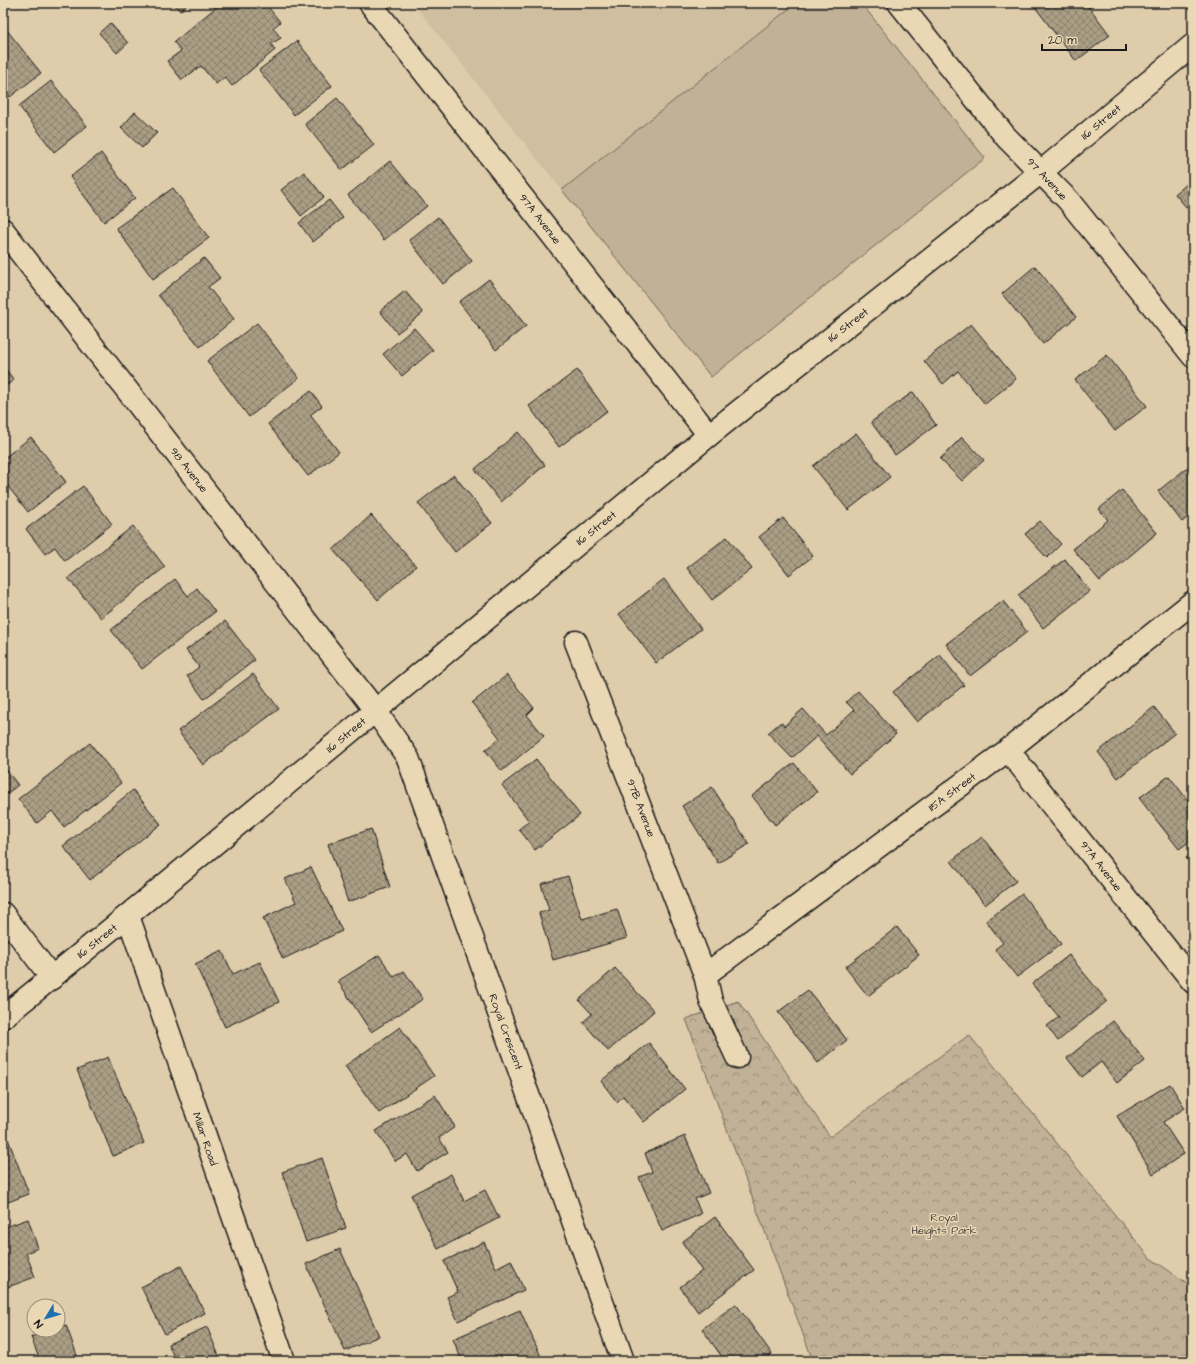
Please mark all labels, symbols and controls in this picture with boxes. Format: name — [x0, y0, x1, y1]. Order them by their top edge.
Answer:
scale bar — [1042, 26, 1126, 52]
text: 20 m — [1048, 32, 1077, 49]
street label: 116 Street — [1078, 100, 1125, 143]
street label: 97 Avenue — [1023, 154, 1071, 204]
street label: 97A Avenue — [516, 191, 564, 247]
street label: 116 Street — [824, 304, 872, 346]
street label: 98 Avenue — [167, 444, 211, 496]
street label: 116 Street — [573, 507, 620, 549]
street label: 116 Street — [323, 713, 370, 756]
street label: 115A Street — [925, 769, 979, 815]
street label: 97B Avenue — [623, 777, 659, 839]
street label: 97A Avenue — [1077, 838, 1125, 894]
street label: 116 Street — [74, 920, 121, 962]
street label: Royal Crescent — [484, 992, 527, 1073]
street label: Millar Road — [189, 1110, 221, 1168]
park label: Royal Heights Park — [911, 1210, 977, 1239]
north arrow — [26, 1298, 66, 1338]
text: N — [30, 1316, 47, 1331]

